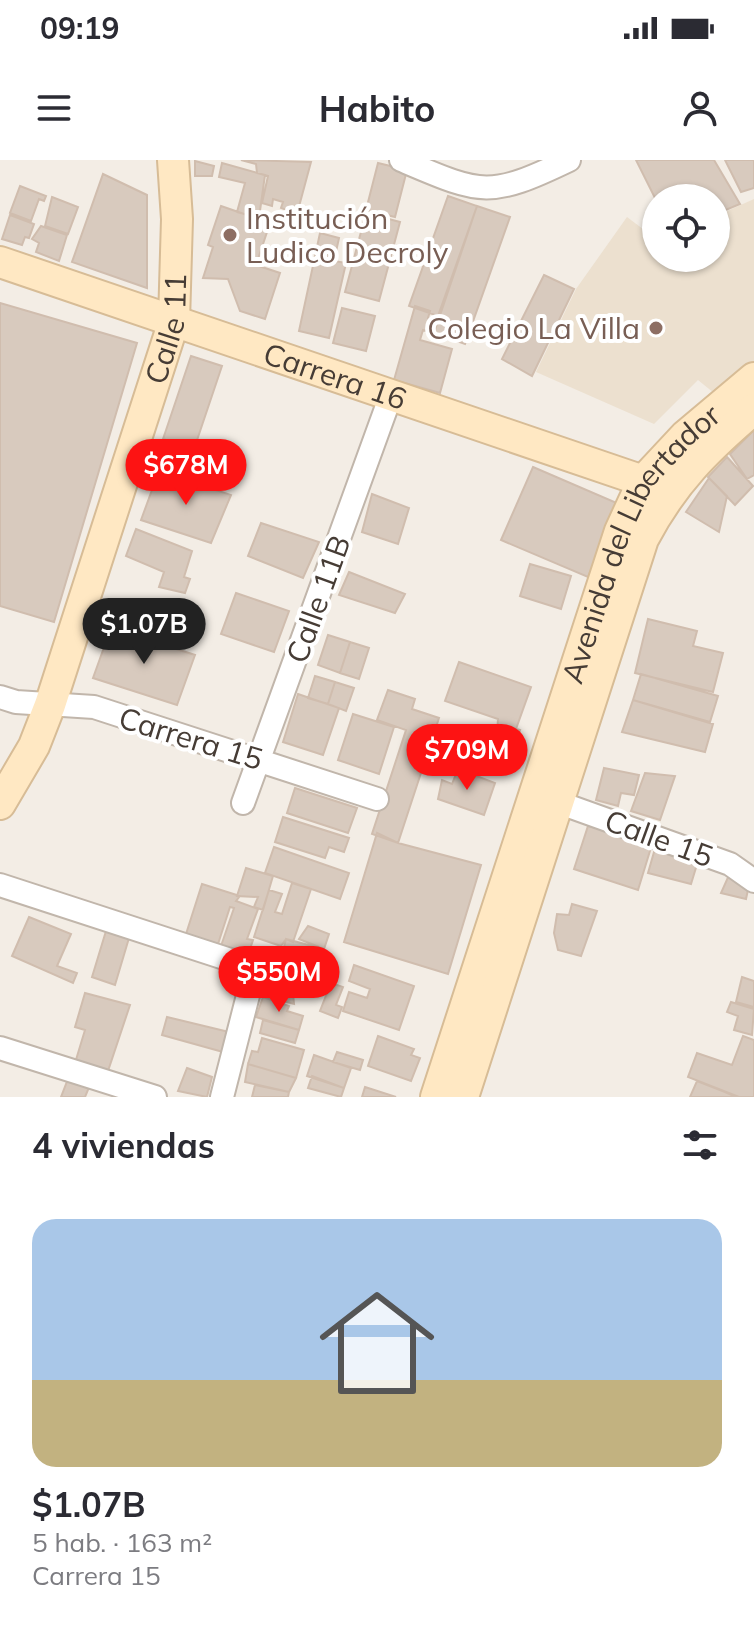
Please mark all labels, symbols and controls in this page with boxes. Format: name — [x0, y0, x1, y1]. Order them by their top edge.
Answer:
text: 09:19 — [40, 9, 119, 47]
icon: menu — [32, 86, 76, 130]
text: Habito — [319, 86, 435, 131]
icon: person — [678, 86, 722, 130]
map controls — [642, 184, 730, 272]
button: locate — [642, 184, 730, 272]
place label: Institución Ludico Decroly — [246, 199, 449, 271]
marker: Institución Ludico Decroly — [221, 226, 239, 244]
street label: Calle 11 — [136, 273, 194, 389]
place label: Colegio La Villa — [427, 309, 640, 347]
marker: Colegio La Villa — [647, 319, 665, 337]
street label: Carrera 16 — [259, 334, 412, 418]
street label: Avenida del Libertador — [553, 396, 728, 688]
pin: $678M — [130, 439, 242, 507]
text: $678M — [143, 448, 229, 481]
street label: Calle 11B — [277, 530, 359, 668]
pin: $1.07B — [79, 598, 209, 666]
text: $1.07B — [101, 607, 187, 640]
street label: Carrera 15 — [114, 698, 268, 778]
pin: $709M — [411, 724, 523, 792]
text: $709M — [424, 733, 510, 766]
street label: Calle 15 — [600, 801, 718, 875]
pin: $550M — [223, 946, 335, 1014]
text: $550M — [236, 955, 322, 988]
icon: filters — [678, 1123, 722, 1167]
text: 4 viviendas — [32, 1124, 215, 1167]
icon: home — [305, 1271, 449, 1415]
text: $1.07B — [32, 1483, 146, 1526]
text: 5 hab. · 163 m² — [32, 1526, 212, 1559]
text: Carrera 15 — [32, 1559, 161, 1592]

